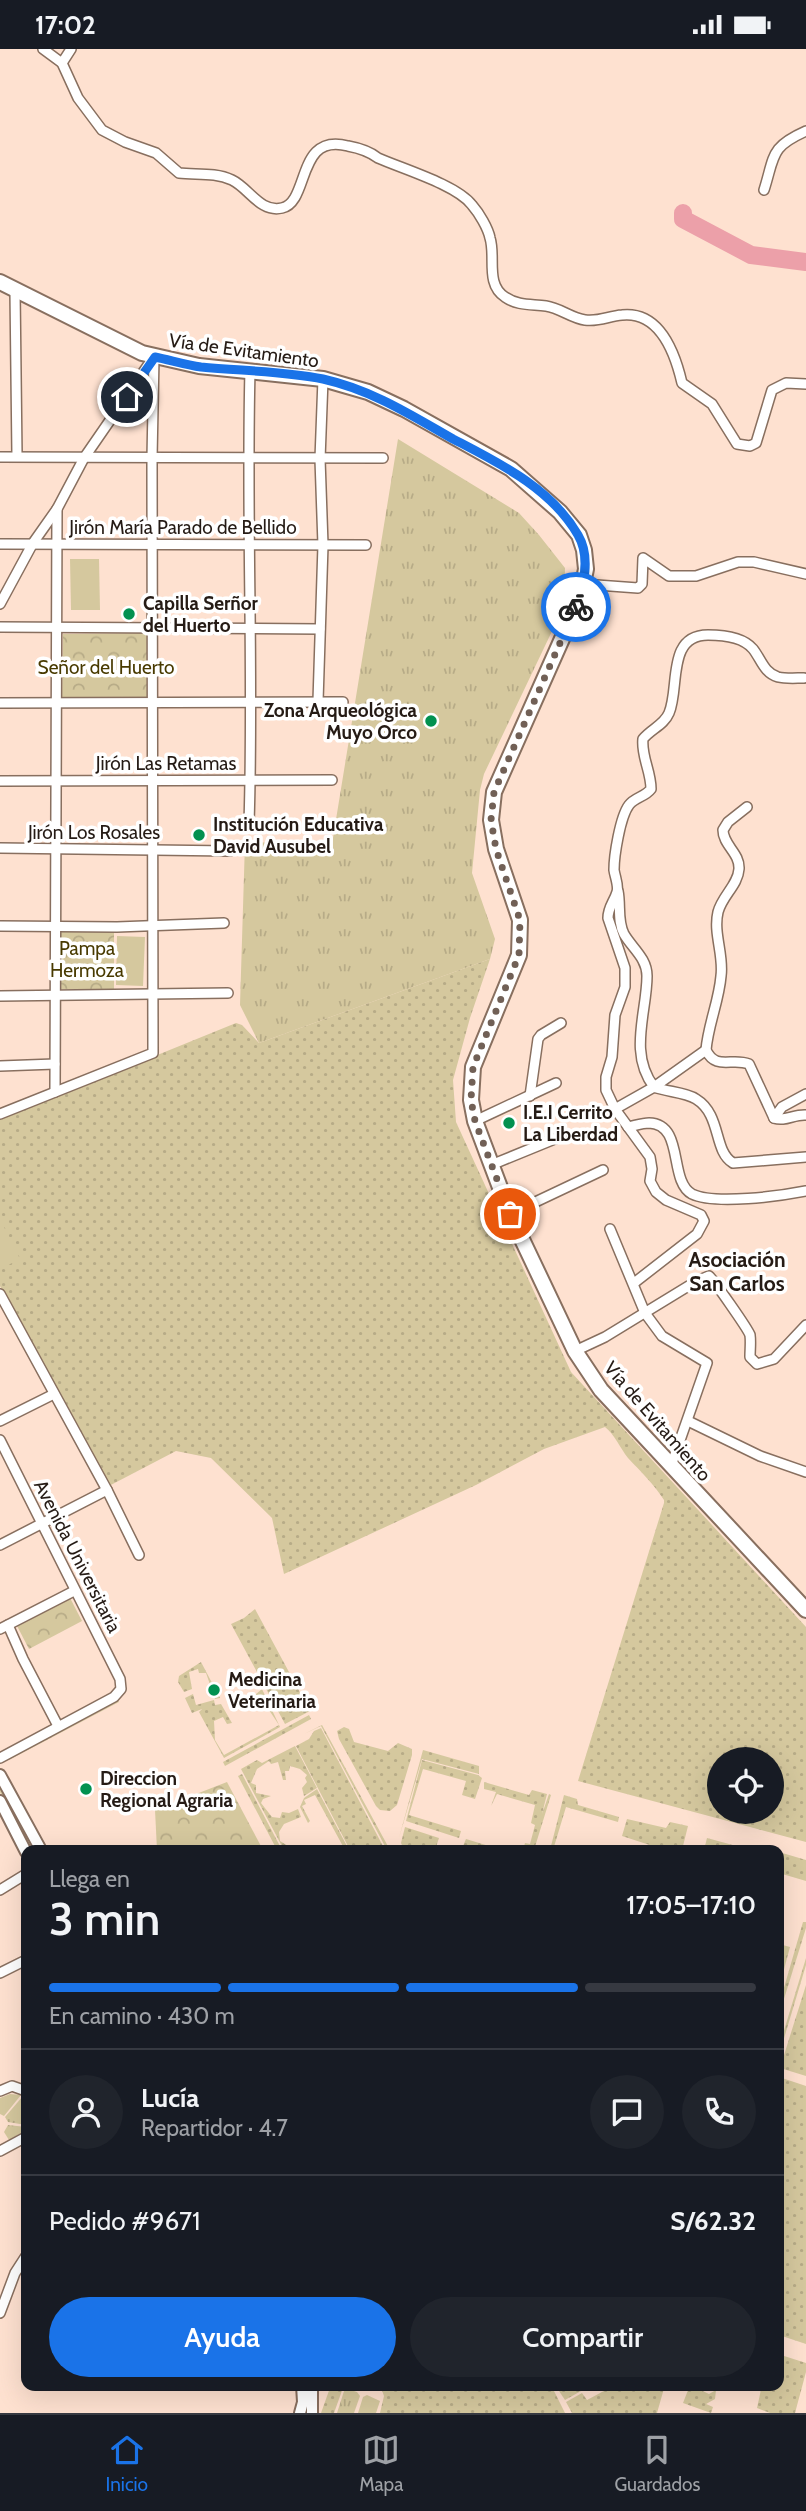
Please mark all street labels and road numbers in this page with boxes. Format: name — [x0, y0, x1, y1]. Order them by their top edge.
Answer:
street label: Vía de Evitamiento — [167, 329, 320, 372]
street label: Jirón María Parado de Bellido — [68, 516, 297, 539]
street label: Jirón Las Retamas — [95, 752, 236, 775]
street label: Jirón Los Rosales — [27, 821, 160, 844]
street label: Vía de Evitamiento — [599, 1357, 716, 1486]
street label: Avenida Universitaria — [29, 1476, 126, 1636]

